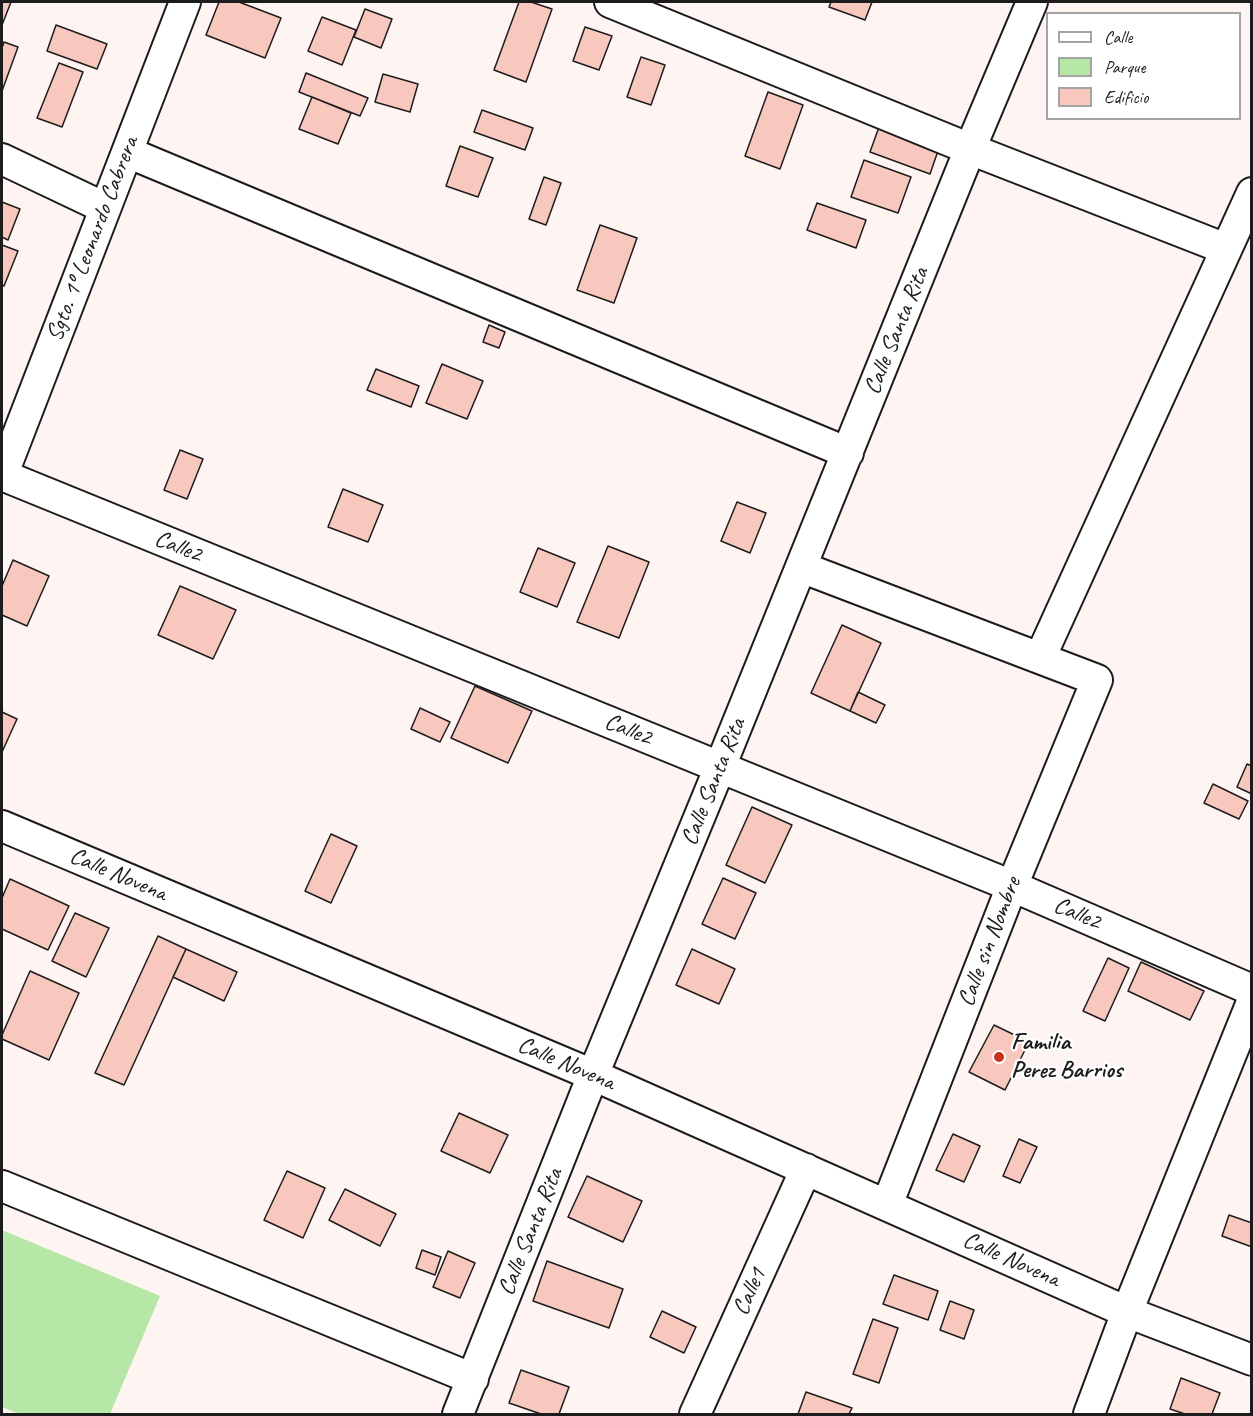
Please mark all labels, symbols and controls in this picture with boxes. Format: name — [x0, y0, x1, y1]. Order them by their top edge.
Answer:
legend — [1046, 12, 1241, 120]
text: Calle — [1104, 26, 1132, 48]
text: Parque — [1104, 56, 1145, 78]
text: Edificio — [1104, 86, 1148, 108]
street label: Sgto. 1º Leonardo Cabrera — [41, 133, 145, 345]
street label: Calle Santa Rita — [858, 263, 936, 399]
street label: Calle2 — [150, 525, 206, 569]
street label: Calle2 — [600, 708, 656, 752]
street label: Calle Santa Rita — [675, 714, 753, 850]
street label: Calle Novena — [65, 842, 171, 908]
street label: Calle sin Nombre — [952, 873, 1028, 1011]
street label: Calle2 — [1049, 891, 1105, 937]
place label: Familia Perez Barrios — [1011, 1029, 1122, 1085]
street label: Calle Novena — [513, 1031, 619, 1097]
marker: Familia Perez Barrios — [992, 1050, 1006, 1064]
street label: Calle Santa Rita — [492, 1164, 570, 1300]
street label: Calle Novena — [958, 1226, 1064, 1294]
street label: Calle1 — [727, 1264, 773, 1320]

